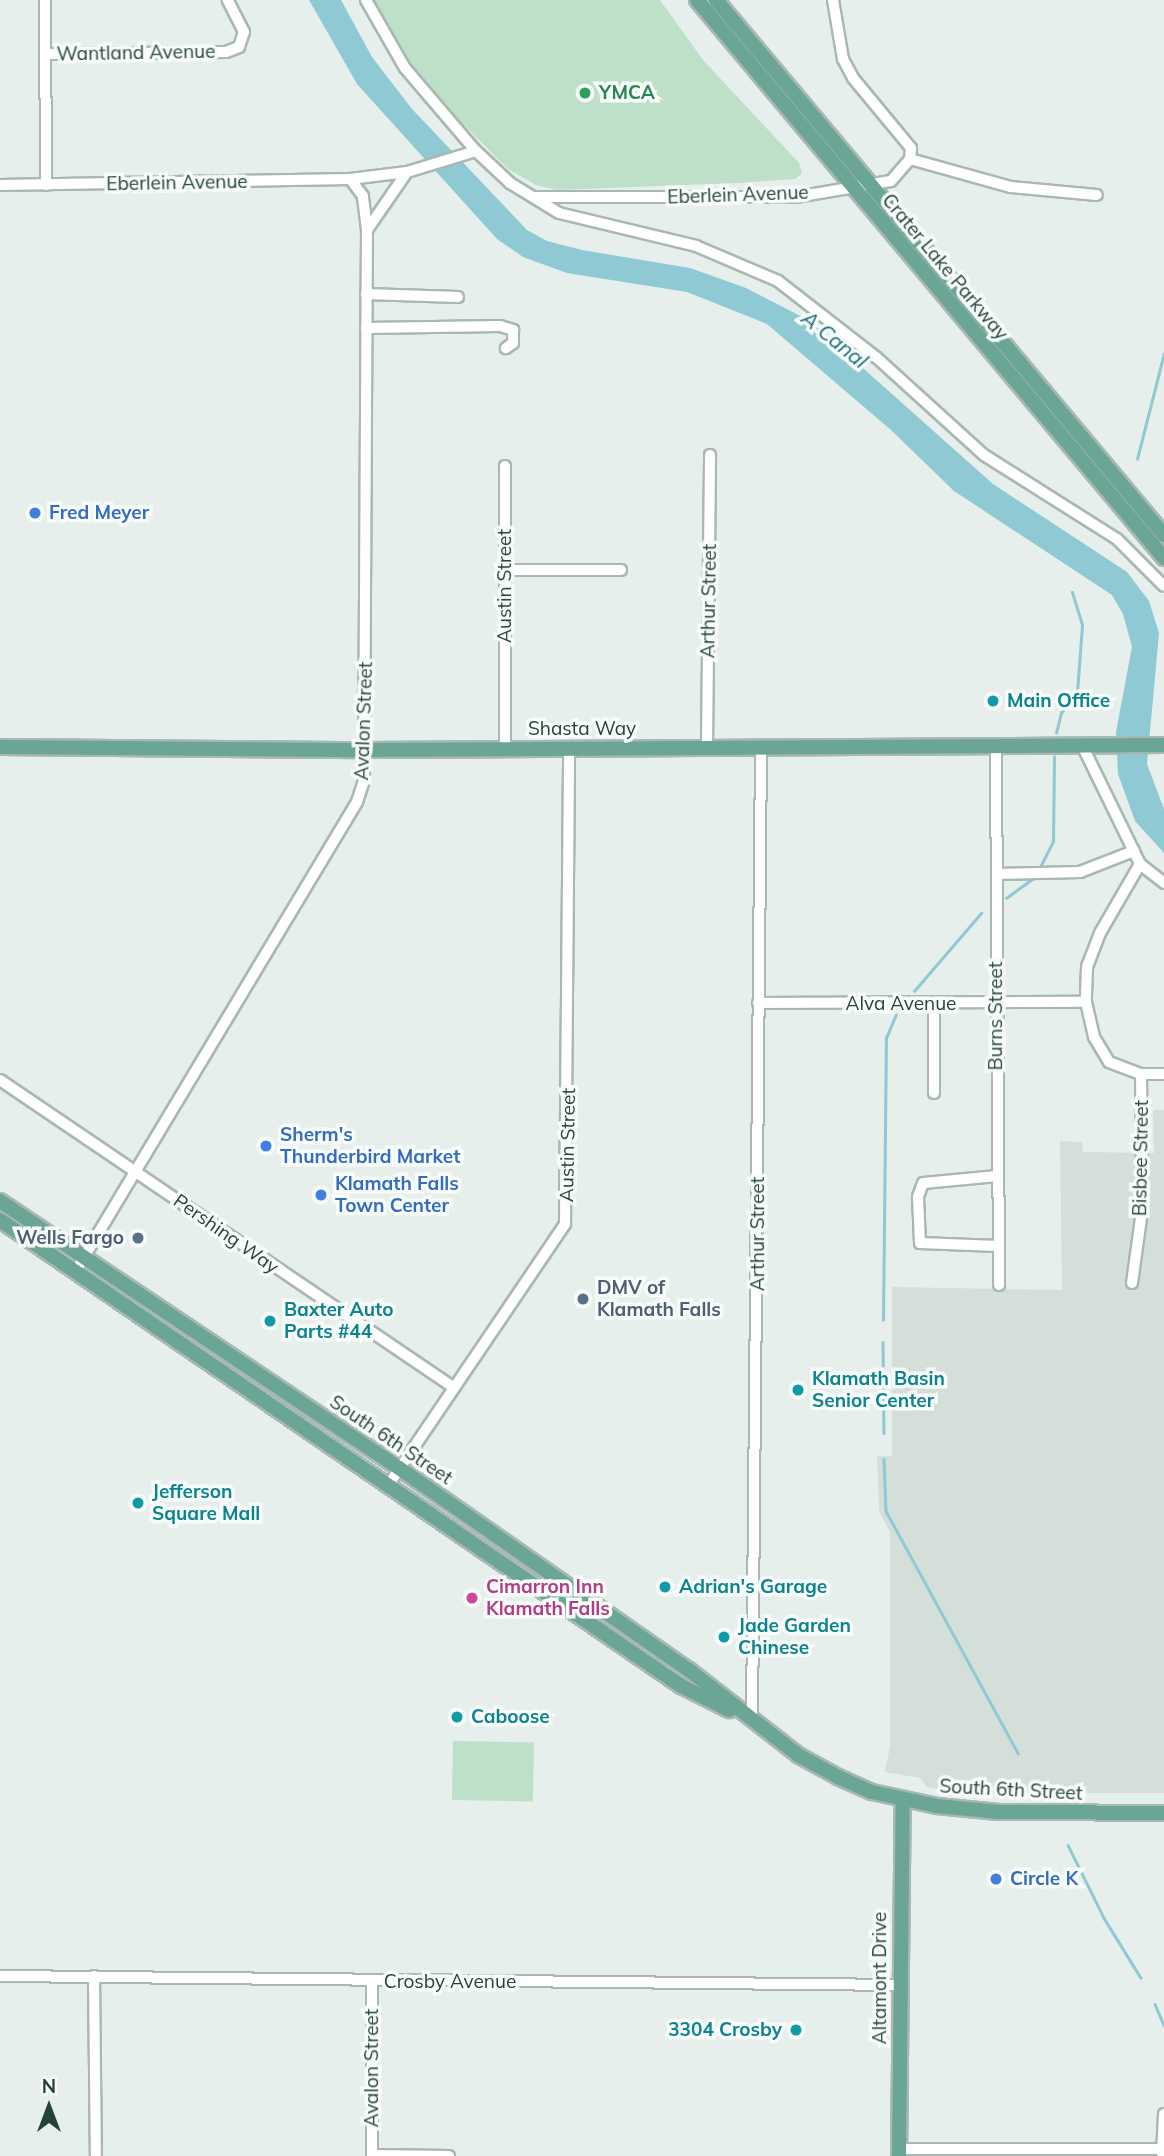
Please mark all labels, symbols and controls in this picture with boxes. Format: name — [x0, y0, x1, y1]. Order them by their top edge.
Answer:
street label: Wantland Avenue — [56, 40, 216, 66]
place label: YMCA — [599, 82, 655, 104]
marker: YMCA — [577, 85, 593, 101]
street label: Eberlein Avenue — [106, 170, 248, 196]
street label: Eberlein Avenue — [667, 181, 809, 209]
street label: Crater Lake Parkway — [877, 189, 1013, 345]
water label: A Canal — [797, 305, 873, 373]
place label: Fred Meyer — [49, 502, 149, 524]
marker: Fred Meyer — [27, 505, 43, 521]
street label: Austin Street — [494, 529, 516, 643]
street label: Arthur Street — [697, 544, 721, 658]
street label: Avalon Street — [351, 661, 377, 781]
place label: Main Office — [1007, 690, 1110, 712]
marker: Main Office — [985, 693, 1001, 709]
street label: Shasta Way — [528, 718, 636, 740]
street label: Burns Street — [985, 962, 1007, 1070]
street label: Alva Avenue — [846, 993, 956, 1015]
street label: Austin Street — [556, 1088, 580, 1202]
street label: Bisbee Street — [1129, 1100, 1153, 1216]
place label: Sherm's Thunderbird Market — [280, 1124, 460, 1168]
marker: Sherm's Thunderbird Market — [258, 1138, 274, 1154]
place label: Klamath Falls Town Center — [335, 1173, 459, 1217]
street label: Arthur Street — [747, 1177, 769, 1291]
marker: Klamath Falls Town Center — [313, 1187, 329, 1203]
street label: Pershing Way — [169, 1189, 283, 1279]
place label: Wells Fargo — [16, 1227, 124, 1249]
marker: Wells Fargo — [130, 1230, 146, 1246]
place label: DMV of Klamath Falls — [597, 1277, 721, 1321]
marker: DMV of Klamath Falls — [575, 1291, 591, 1307]
place label: Baxter Auto Parts #44 — [284, 1299, 393, 1343]
marker: Baxter Auto Parts #44 — [262, 1313, 278, 1329]
place label: Klamath Basin Senior Center — [812, 1368, 945, 1412]
marker: Klamath Basin Senior Center — [790, 1382, 806, 1398]
street label: South 6th Street — [325, 1391, 457, 1489]
place label: Jefferson Square Mall — [152, 1481, 260, 1525]
marker: Jefferson Square Mall — [130, 1495, 146, 1511]
place label: Cimarron Inn Klamath Falls — [486, 1576, 610, 1620]
place label: Adrian's Garage — [679, 1576, 827, 1598]
marker: Adrian's Garage — [657, 1579, 673, 1595]
marker: Cimarron Inn Klamath Falls — [464, 1590, 480, 1606]
place label: Jade Garden Chinese — [738, 1615, 851, 1659]
marker: Jade Garden Chinese — [716, 1629, 732, 1645]
place label: Caboose — [471, 1706, 550, 1728]
marker: Caboose — [449, 1709, 465, 1725]
street label: South 6th Street — [939, 1775, 1083, 1805]
place label: Circle K — [1010, 1868, 1078, 1890]
marker: Circle K — [988, 1871, 1004, 1887]
street label: Altamont Drive — [869, 1912, 891, 2044]
street label: Crosby Avenue — [384, 1971, 516, 1993]
street label: Avalon Street — [361, 2009, 383, 2127]
place label: 3304 Crosby — [668, 2019, 782, 2041]
marker: 3304 Crosby — [788, 2022, 804, 2038]
north arrow — [14, 2072, 84, 2142]
text: N — [42, 2074, 56, 2098]

